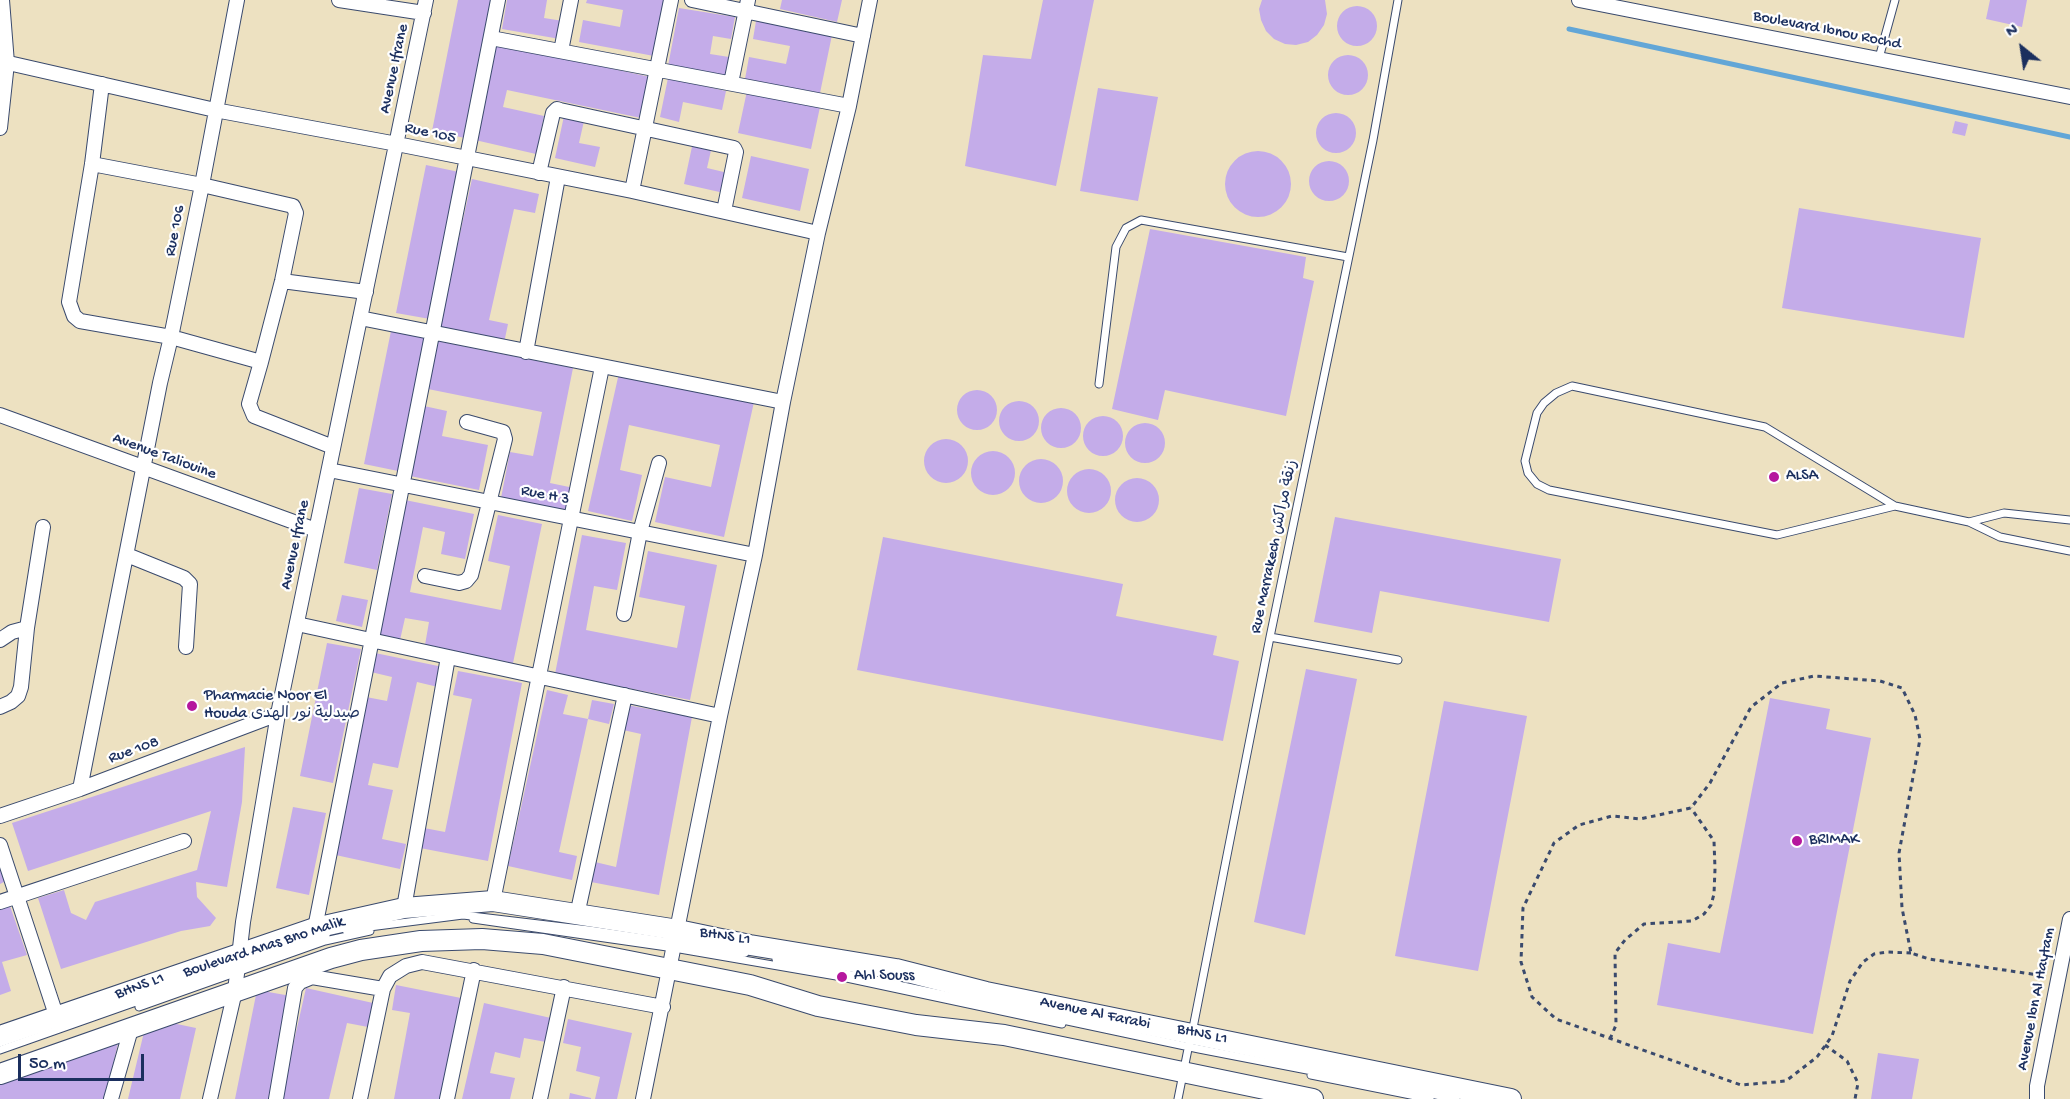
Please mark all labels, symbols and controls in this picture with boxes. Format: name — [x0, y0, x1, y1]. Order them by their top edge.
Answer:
street label: Boulevard Ibnou Rochd — [1751, 7, 1903, 55]
north arrow — [1992, 18, 2052, 78]
text: N — [2003, 21, 2022, 43]
street label: Avenue Ifrane — [376, 22, 414, 116]
street label: Rue 105 — [403, 119, 457, 149]
street label: Rue 106 — [162, 204, 190, 258]
street label: Avenue Taliouine — [109, 429, 219, 485]
street label: Rue Marrakech زنقة مراكش — [1247, 459, 1303, 635]
place label: ALSA — [1786, 467, 1818, 487]
marker: ALSA — [1767, 470, 1781, 484]
street label: Rue H 3 — [519, 482, 571, 510]
street label: Avenue Ifrane — [277, 498, 315, 592]
place label: Pharmacie Noor El Houda صيدلية نور الهدى — [204, 687, 360, 725]
marker: Pharmacie Noor El Houda صيدلية نور الهدى — [185, 699, 199, 713]
street label: Rue 108 — [106, 733, 162, 769]
place label: BRIMAK — [1809, 831, 1859, 851]
marker: BRIMAK — [1790, 834, 1804, 848]
street label: Boulevard Anas Bno Malik — [181, 913, 347, 983]
street label: BHNS L1 — [698, 924, 752, 950]
street label: Avenue Ibn Al Haytam — [2014, 926, 2060, 1072]
place label: Ahl Souss — [854, 967, 914, 987]
street label: BHNS L1 — [113, 969, 167, 1005]
marker: Ahl Souss — [835, 970, 849, 984]
street label: Avenue Al Farabi — [1038, 993, 1152, 1035]
street label: BHNS L1 — [1175, 1020, 1229, 1050]
scale bar — [21, 1042, 147, 1080]
text: 50 m — [29, 1054, 66, 1075]

